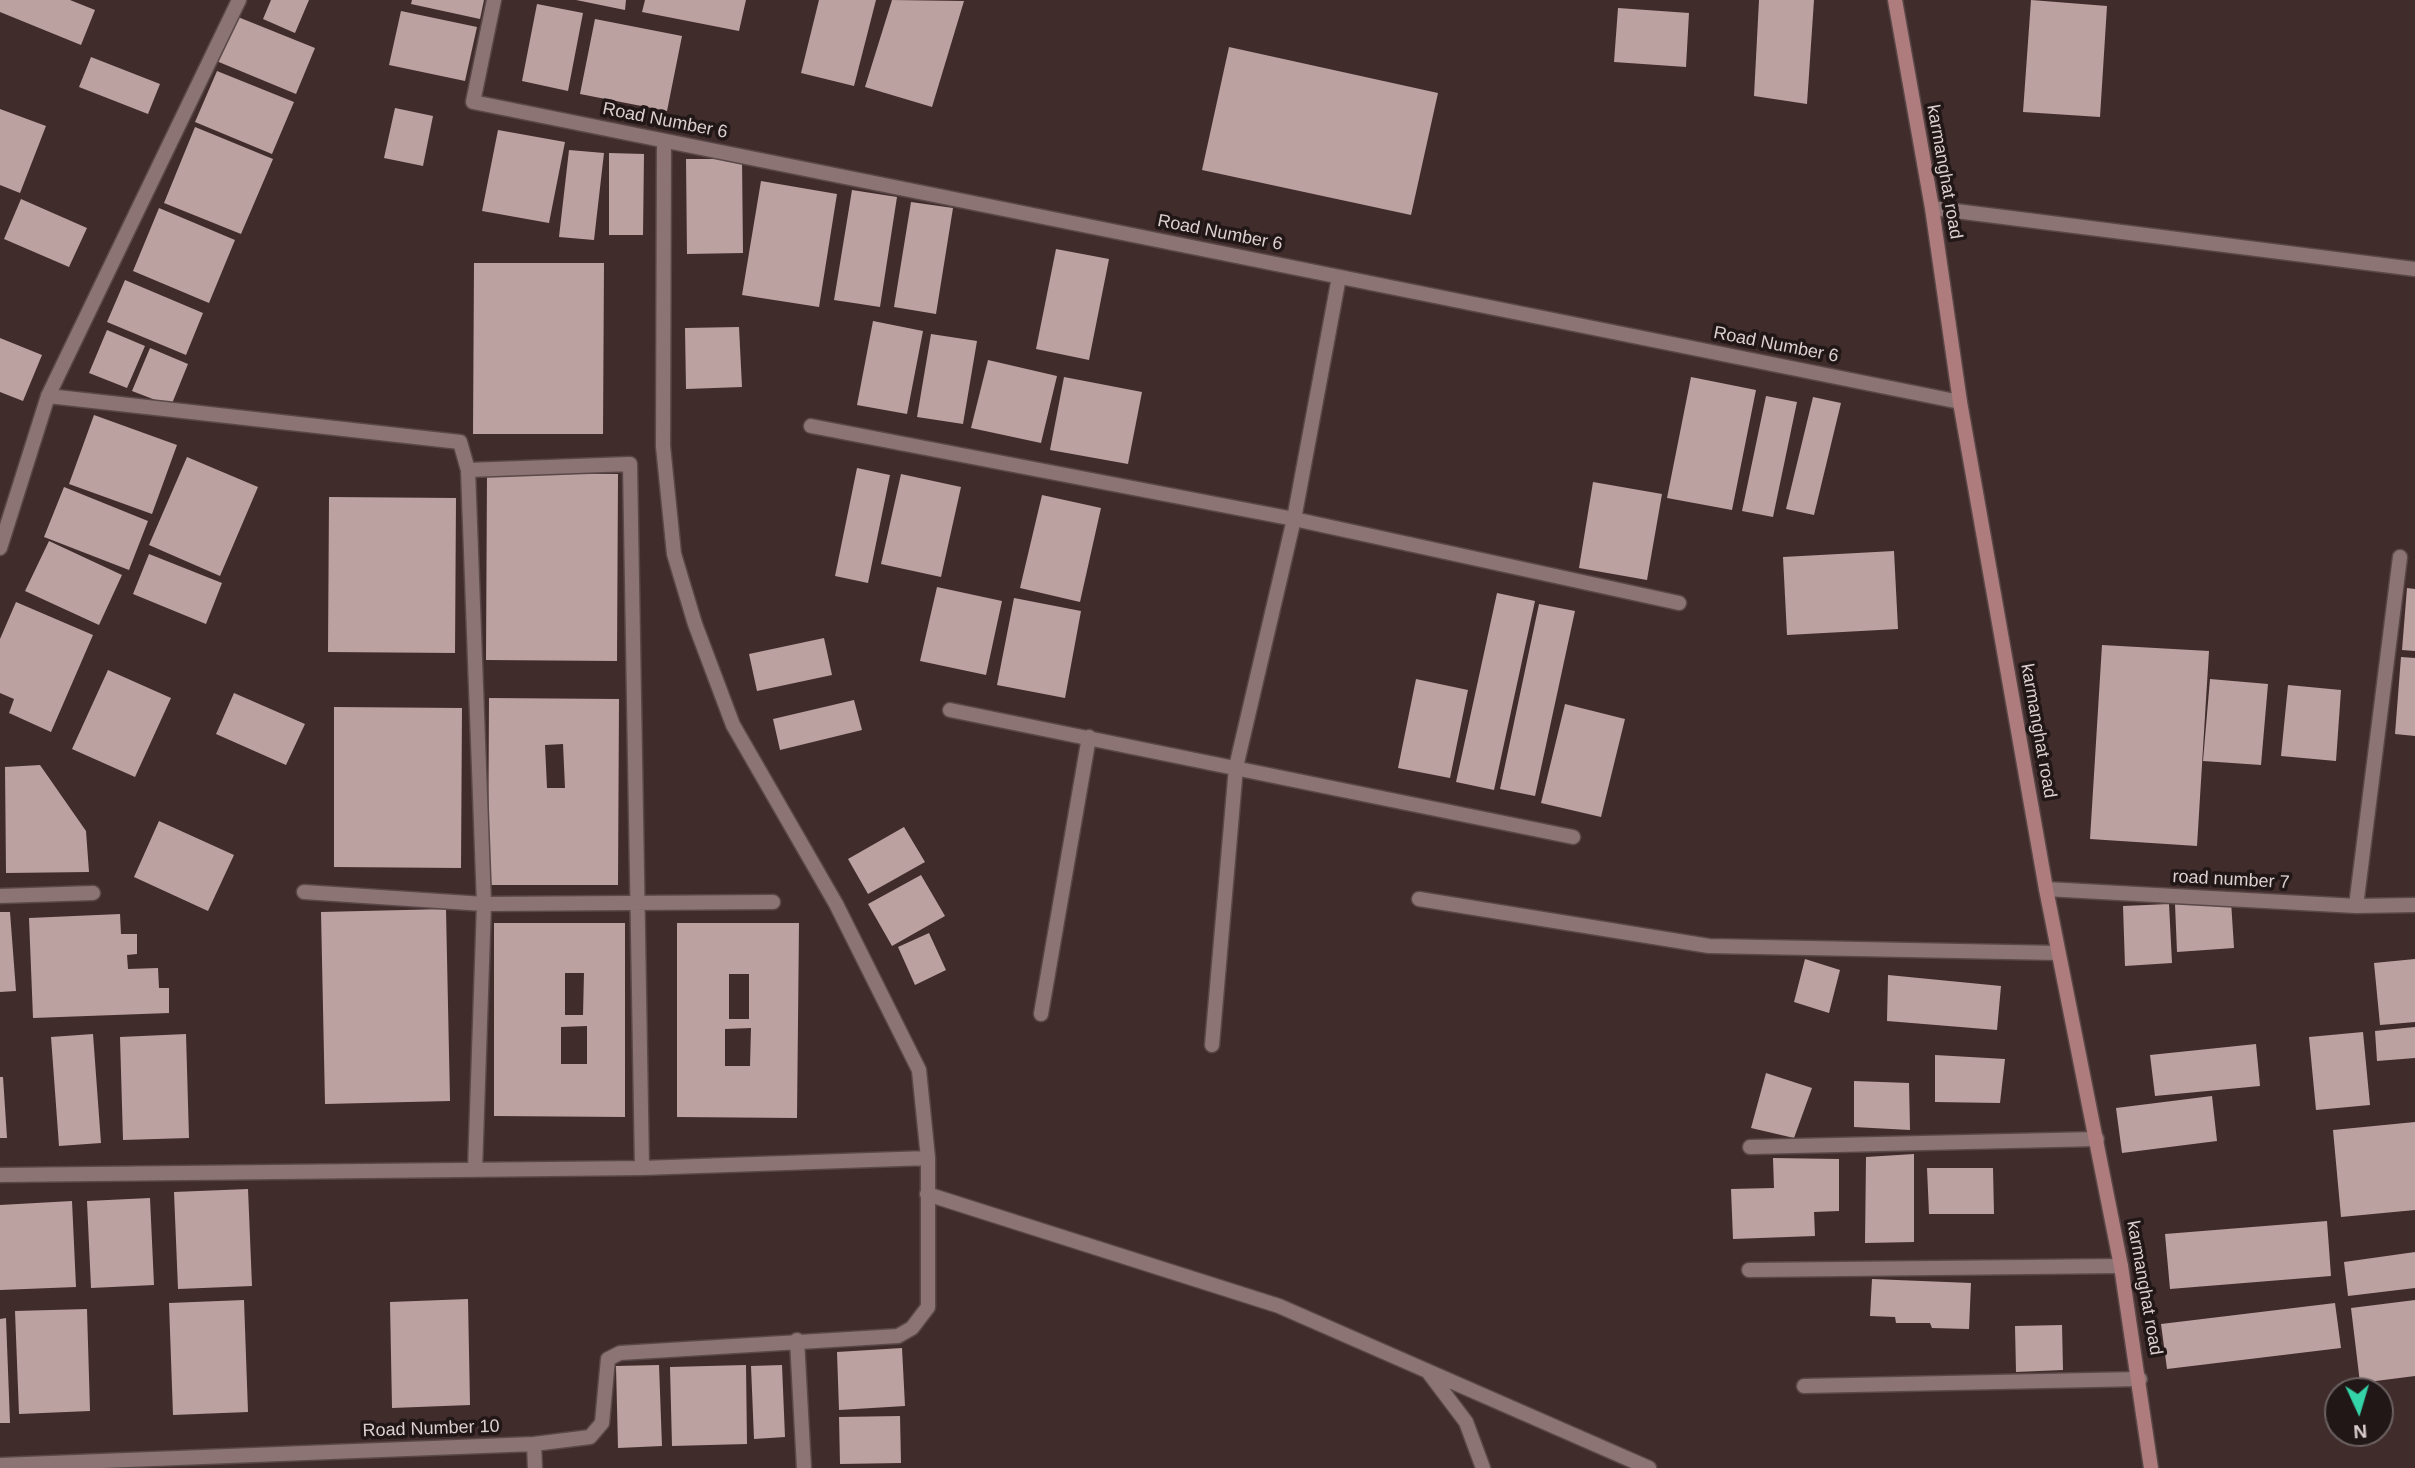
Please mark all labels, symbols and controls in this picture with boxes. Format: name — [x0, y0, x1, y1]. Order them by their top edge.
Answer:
street label: Road Number 6 — [601, 98, 729, 144]
street label: karmanghat road — [1922, 103, 1966, 241]
street label: Road Number 6 — [1156, 210, 1284, 256]
street label: Road Number 6 — [1712, 322, 1840, 368]
street label: karmanghat road — [2016, 662, 2060, 800]
street label: road number 7 — [2172, 866, 2290, 894]
street label: karmanghat road — [2122, 1219, 2166, 1357]
north arrow — [2324, 1377, 2394, 1447]
street label: Road Number 10 — [362, 1416, 500, 1442]
text: N — [2353, 1420, 2368, 1442]

